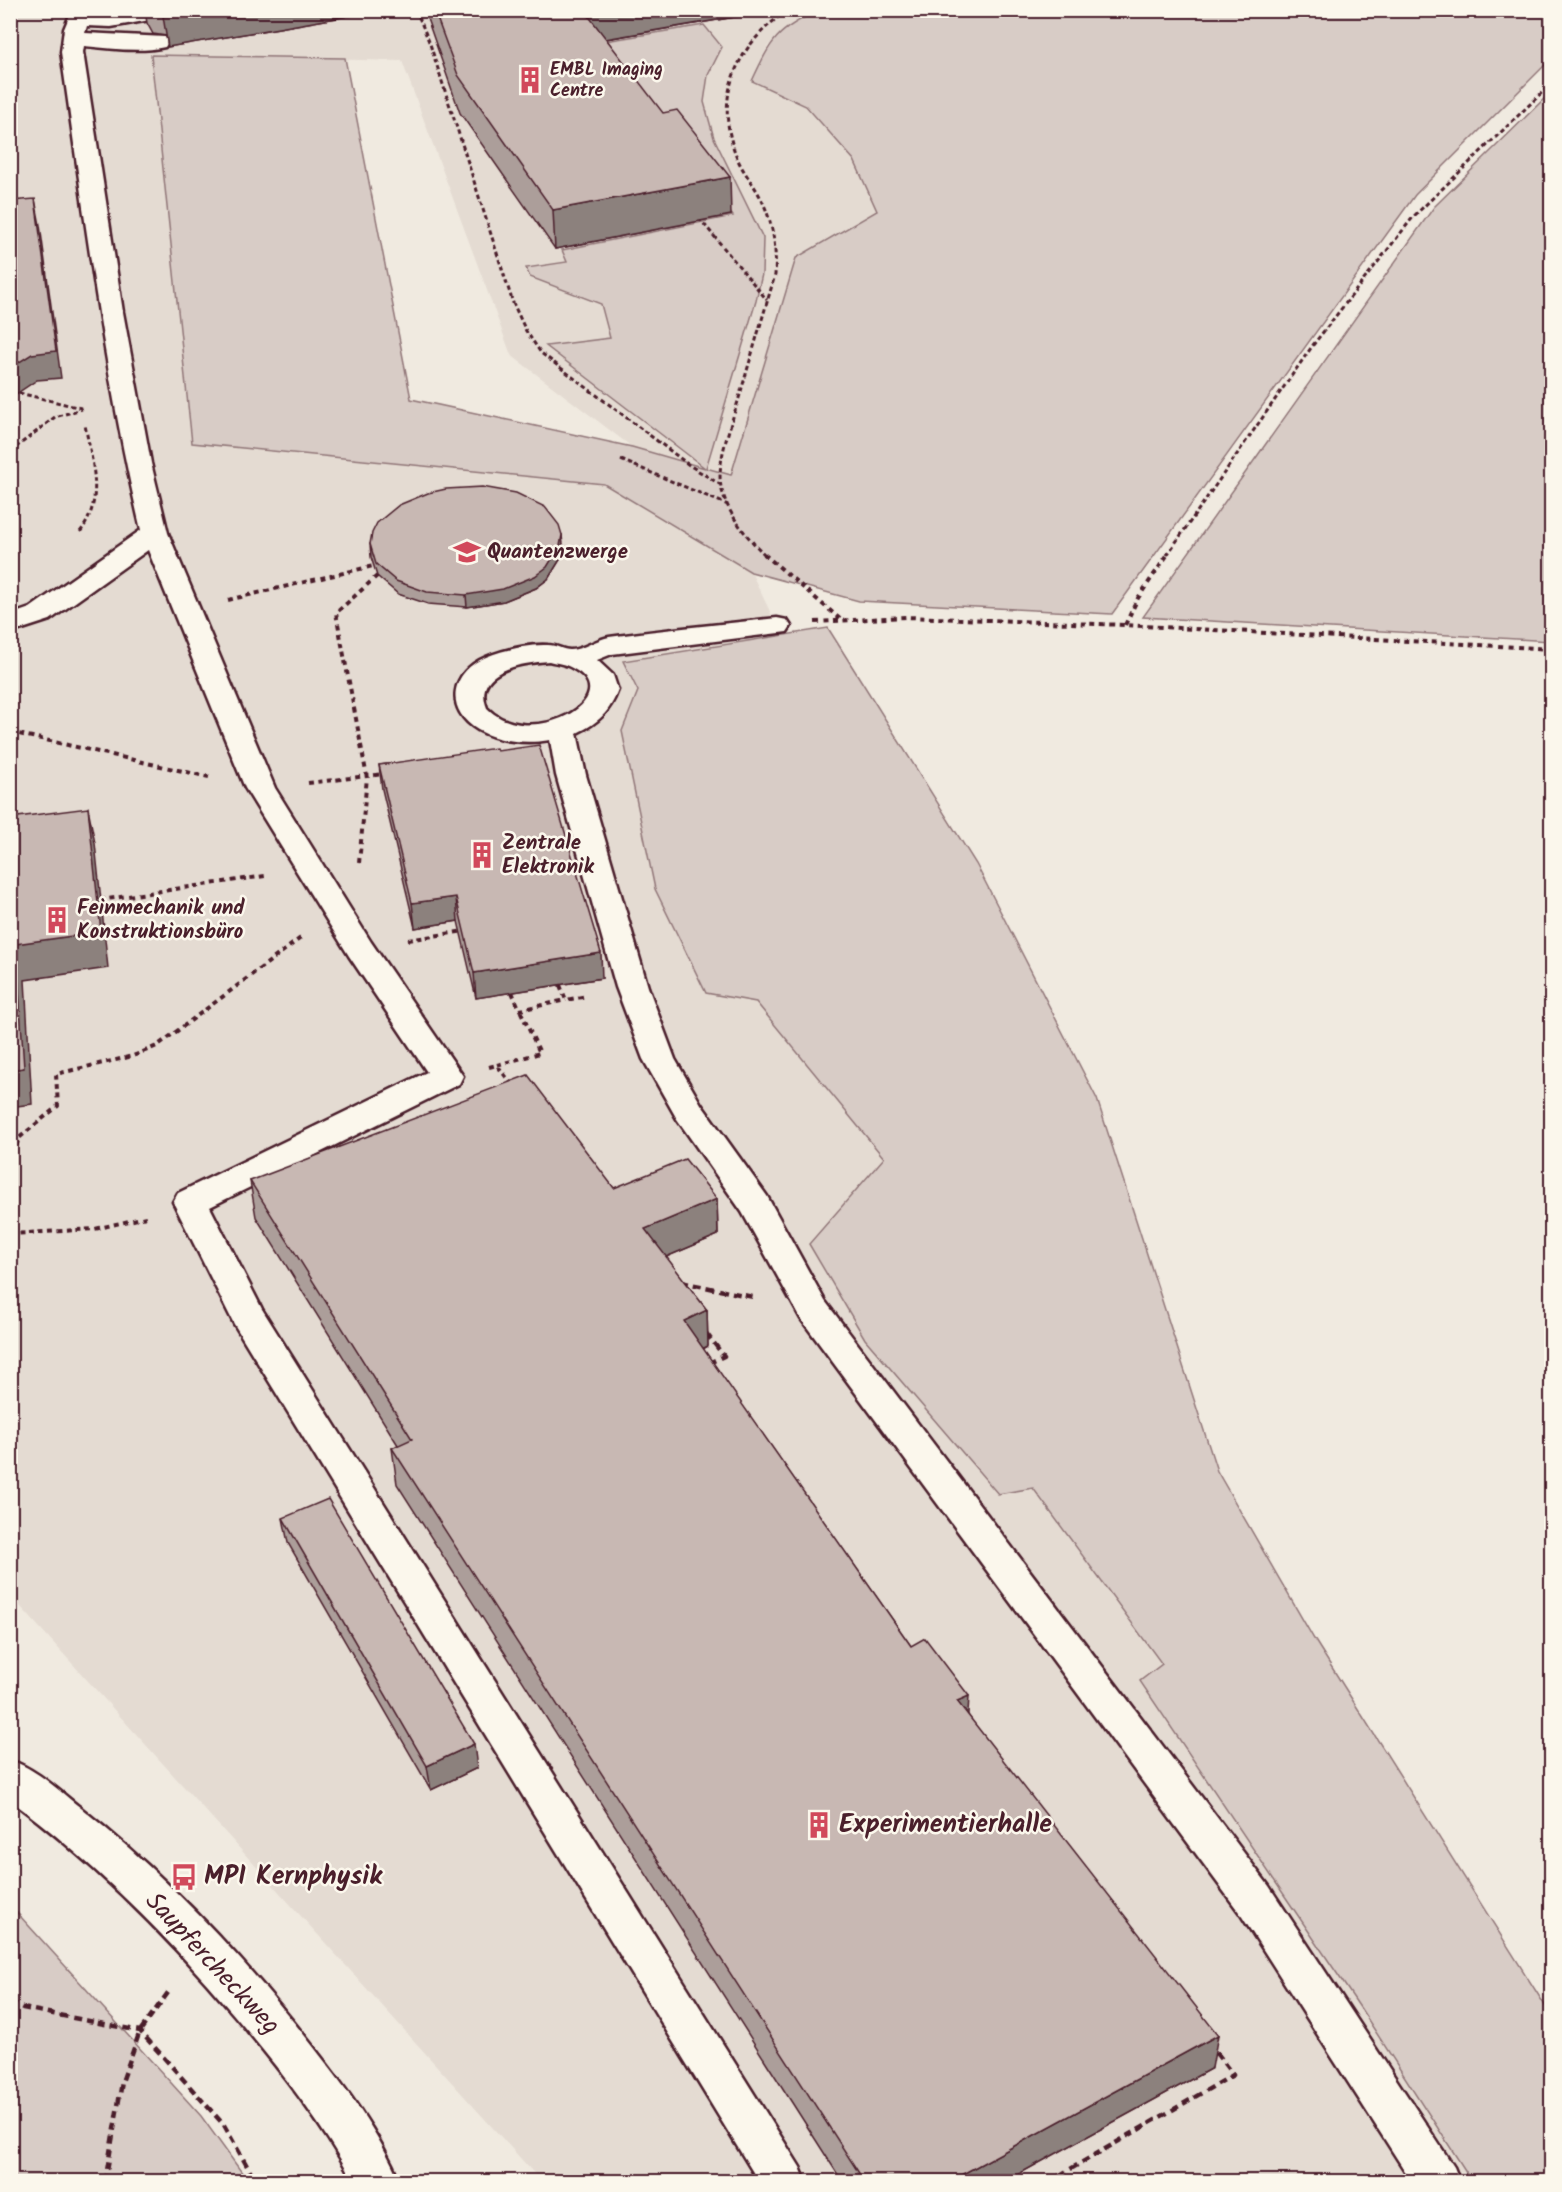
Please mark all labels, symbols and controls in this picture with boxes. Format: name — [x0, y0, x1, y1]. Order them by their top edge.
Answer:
place label: EMBL Imaging Centre — [550, 56, 663, 106]
building icon: EMBL Imaging Centre — [515, 65, 545, 95]
place label: Quantenzwerge — [487, 536, 628, 569]
school or university icon: Quantenzwerge — [452, 537, 482, 567]
place label: Zentrale Elektronik — [502, 827, 595, 884]
building icon: Zentrale Elektronik — [467, 840, 497, 870]
place label: Feinmechanik und Konstruktionsbüro — [77, 892, 245, 949]
building icon: Feinmechanik und Konstruktionsbüro — [42, 905, 72, 935]
place label: Experimentierhalle — [839, 1804, 1052, 1846]
building icon: Experimentierhalle — [804, 1810, 834, 1840]
place label: MPI Kernphysik — [204, 1856, 383, 1898]
bus stop icon: MPI Kernphysik — [169, 1862, 199, 1892]
street label: Saupfercheckweg — [134, 1883, 290, 2045]

